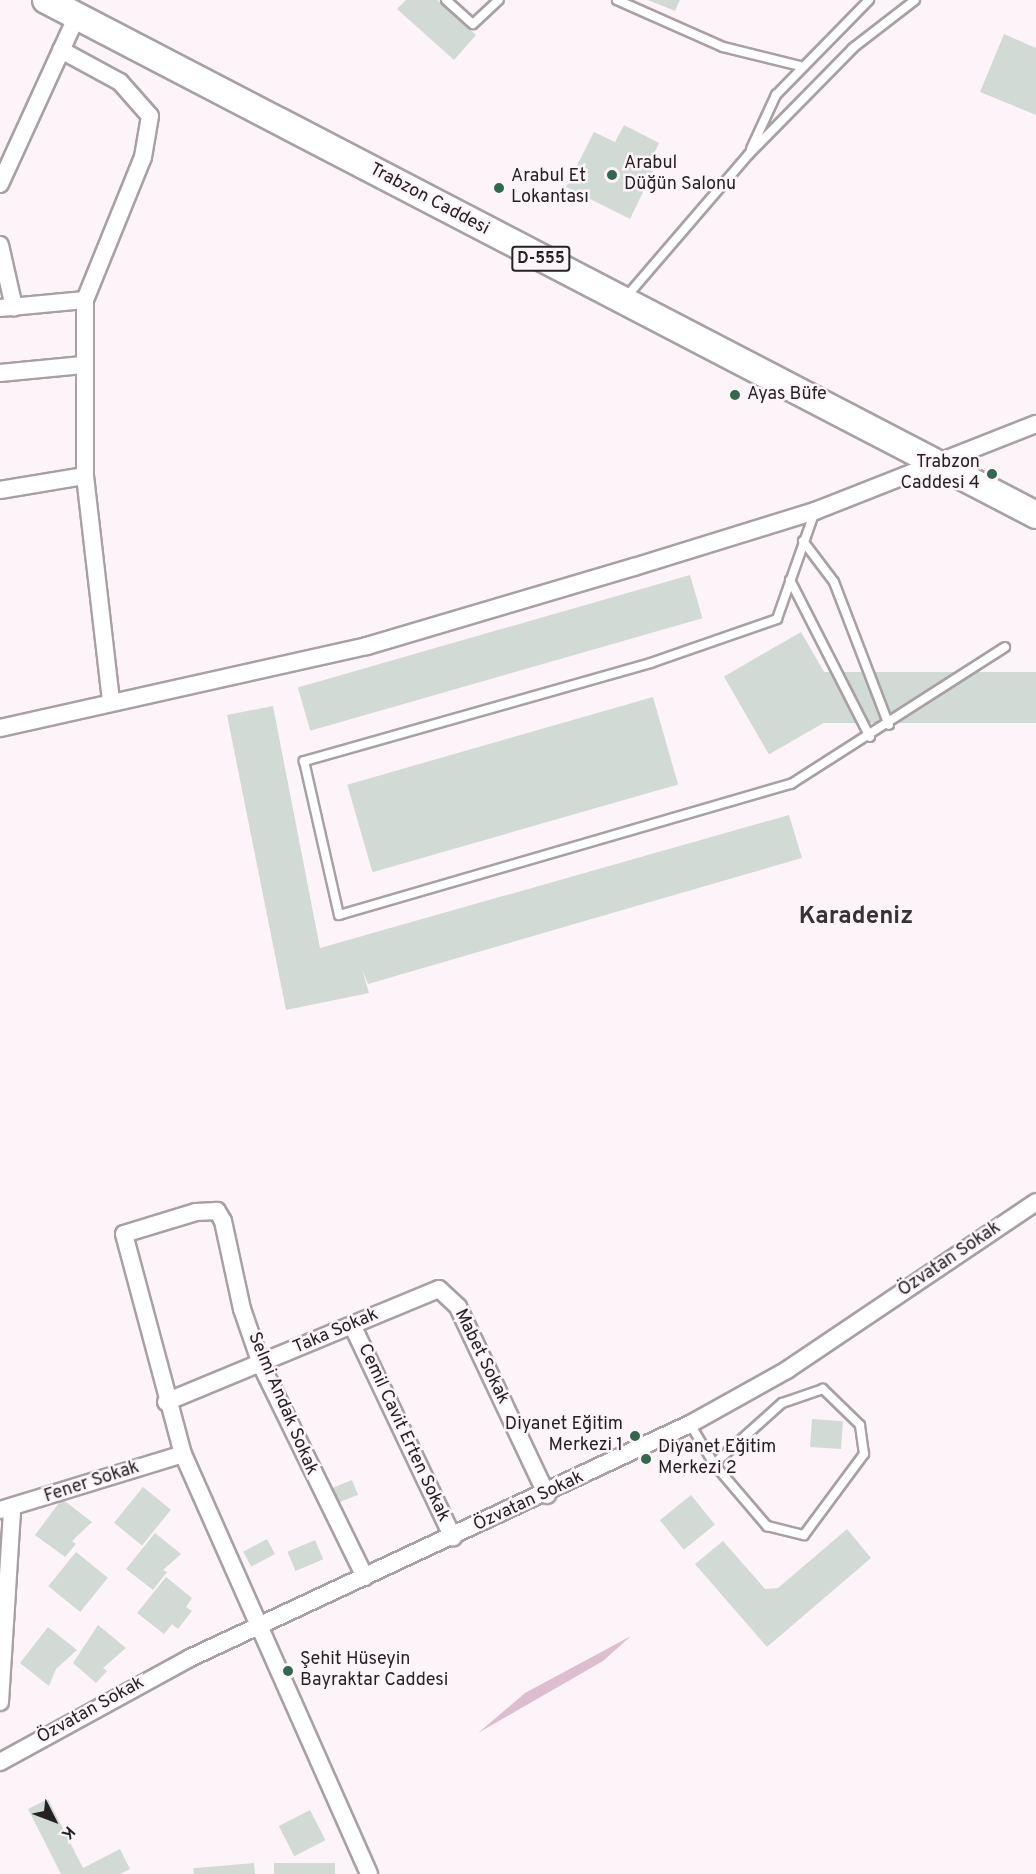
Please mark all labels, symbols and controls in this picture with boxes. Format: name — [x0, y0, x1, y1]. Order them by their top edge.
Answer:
place label: Arabul Düğün Salonu — [624, 154, 736, 196]
street label: Trabzon Caddesi — [366, 159, 492, 241]
place label: Arabul Et Lokantası — [511, 167, 589, 210]
marker: Arabul Düğün Salonu — [605, 168, 619, 182]
marker: Arabul Et Lokantası — [492, 181, 506, 195]
road number: D-555 — [511, 246, 571, 272]
place label: Ayas Büfe — [747, 384, 827, 406]
marker: Ayas Büfe — [728, 388, 742, 402]
place label: Trabzon Caddesi 4 — [900, 453, 980, 496]
marker: Trabzon Caddesi 4 — [985, 467, 999, 481]
district label: Karadeniz — [799, 904, 913, 932]
street label: Özvatan Sokak — [895, 1218, 1005, 1302]
street label: Taka Sokak — [290, 1304, 382, 1360]
street label: Mabet Sokak — [449, 1306, 513, 1408]
street label: Selmi Andak Sokak — [242, 1329, 322, 1479]
street label: Cemil Cavit Erten Sokak — [352, 1341, 454, 1525]
place label: Diyanet Eğitim Merkezi 1 — [505, 1415, 623, 1458]
marker: Diyanet Eğitim Merkezi 1 — [628, 1429, 642, 1443]
place label: Diyanet Eğitim Merkezi 2 — [658, 1438, 776, 1480]
marker: Diyanet Eğitim Merkezi 2 — [639, 1452, 653, 1466]
street label: Fener Sokak — [42, 1457, 142, 1509]
street label: Özvatan Sokak — [470, 1467, 588, 1537]
place label: Şehit Hüseyin Bayraktar Caddesi — [300, 1650, 448, 1692]
marker: Şehit Hüseyin Bayraktar Caddesi — [281, 1664, 295, 1678]
street label: Özvatan Sokak — [34, 1673, 148, 1749]
north arrow — [24, 1790, 84, 1850]
text: K — [56, 1821, 79, 1843]

